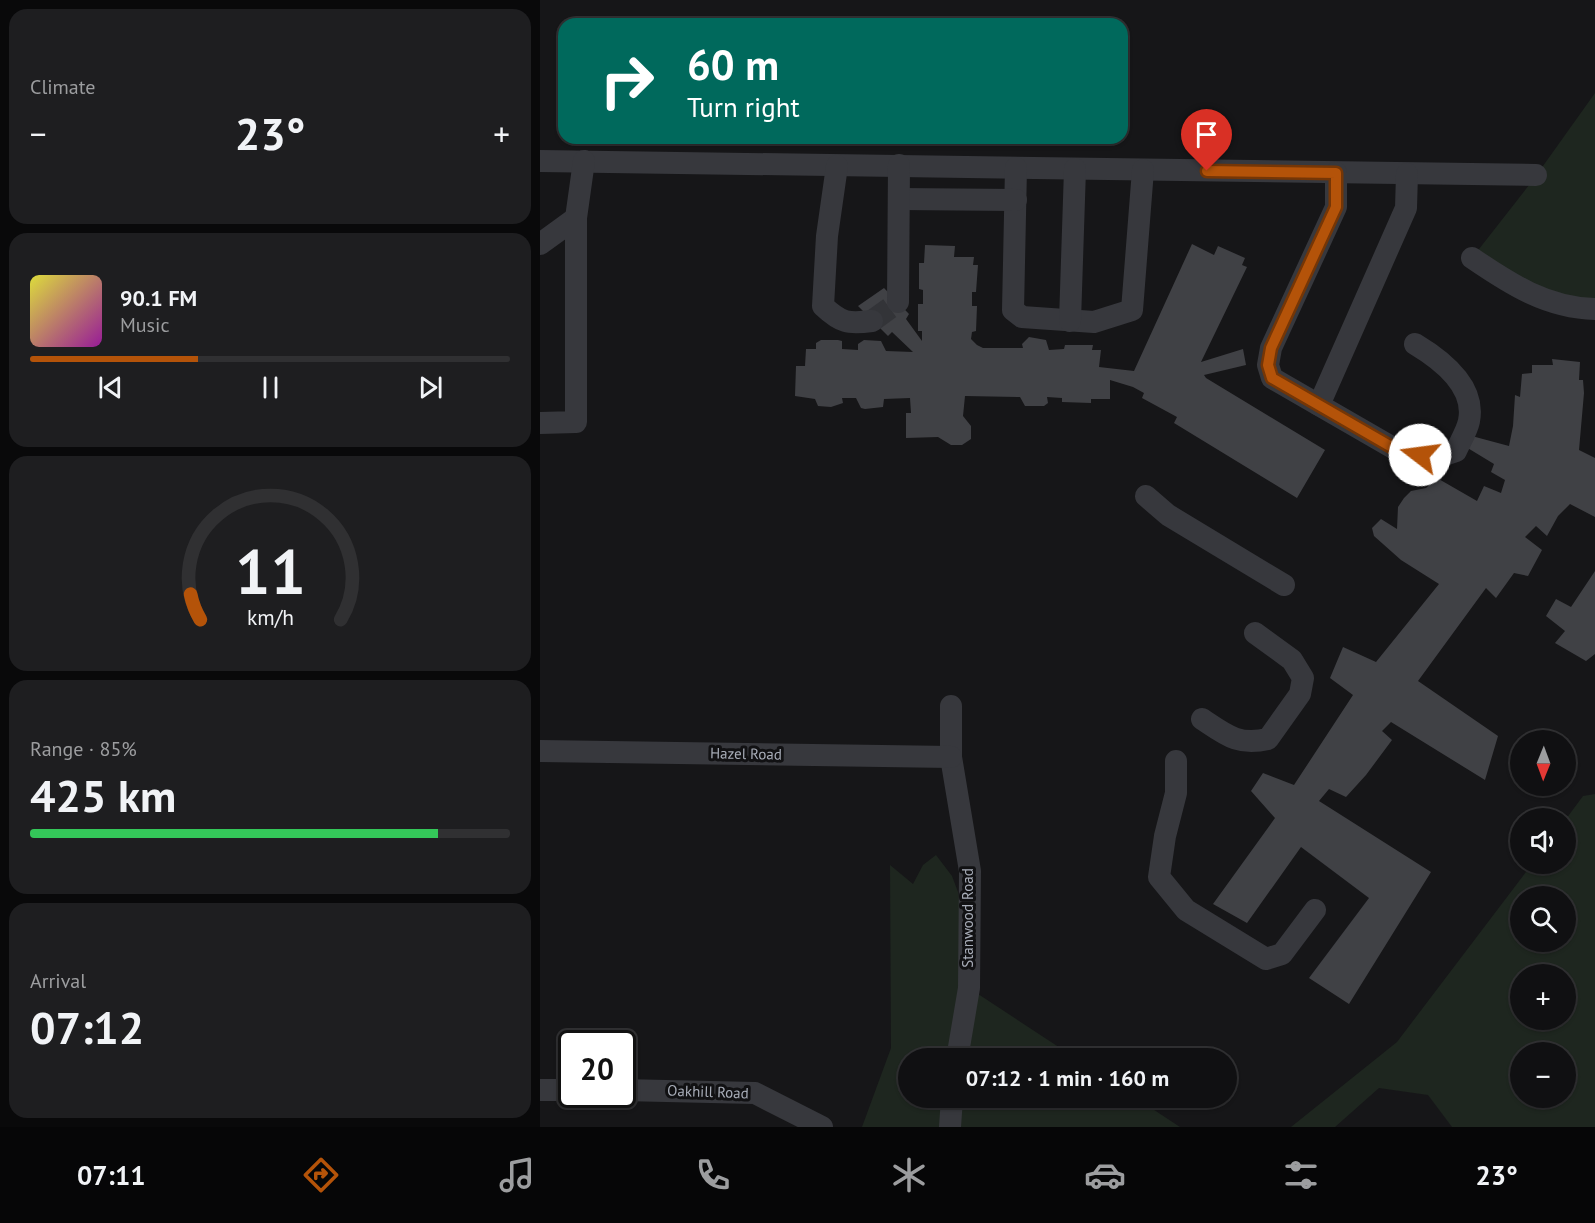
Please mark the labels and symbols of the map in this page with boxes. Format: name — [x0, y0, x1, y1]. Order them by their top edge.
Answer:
pin — [1181, 109, 1232, 171]
position arrow — [1388, 423, 1452, 487]
north arrow — [1510, 730, 1576, 796]
street label: Hazel Road — [710, 743, 782, 764]
street label: Stanwood Road — [958, 868, 977, 968]
speed limit sign: 20 — [558, 1030, 636, 1108]
street label: Oakhill Road — [667, 1081, 749, 1102]

